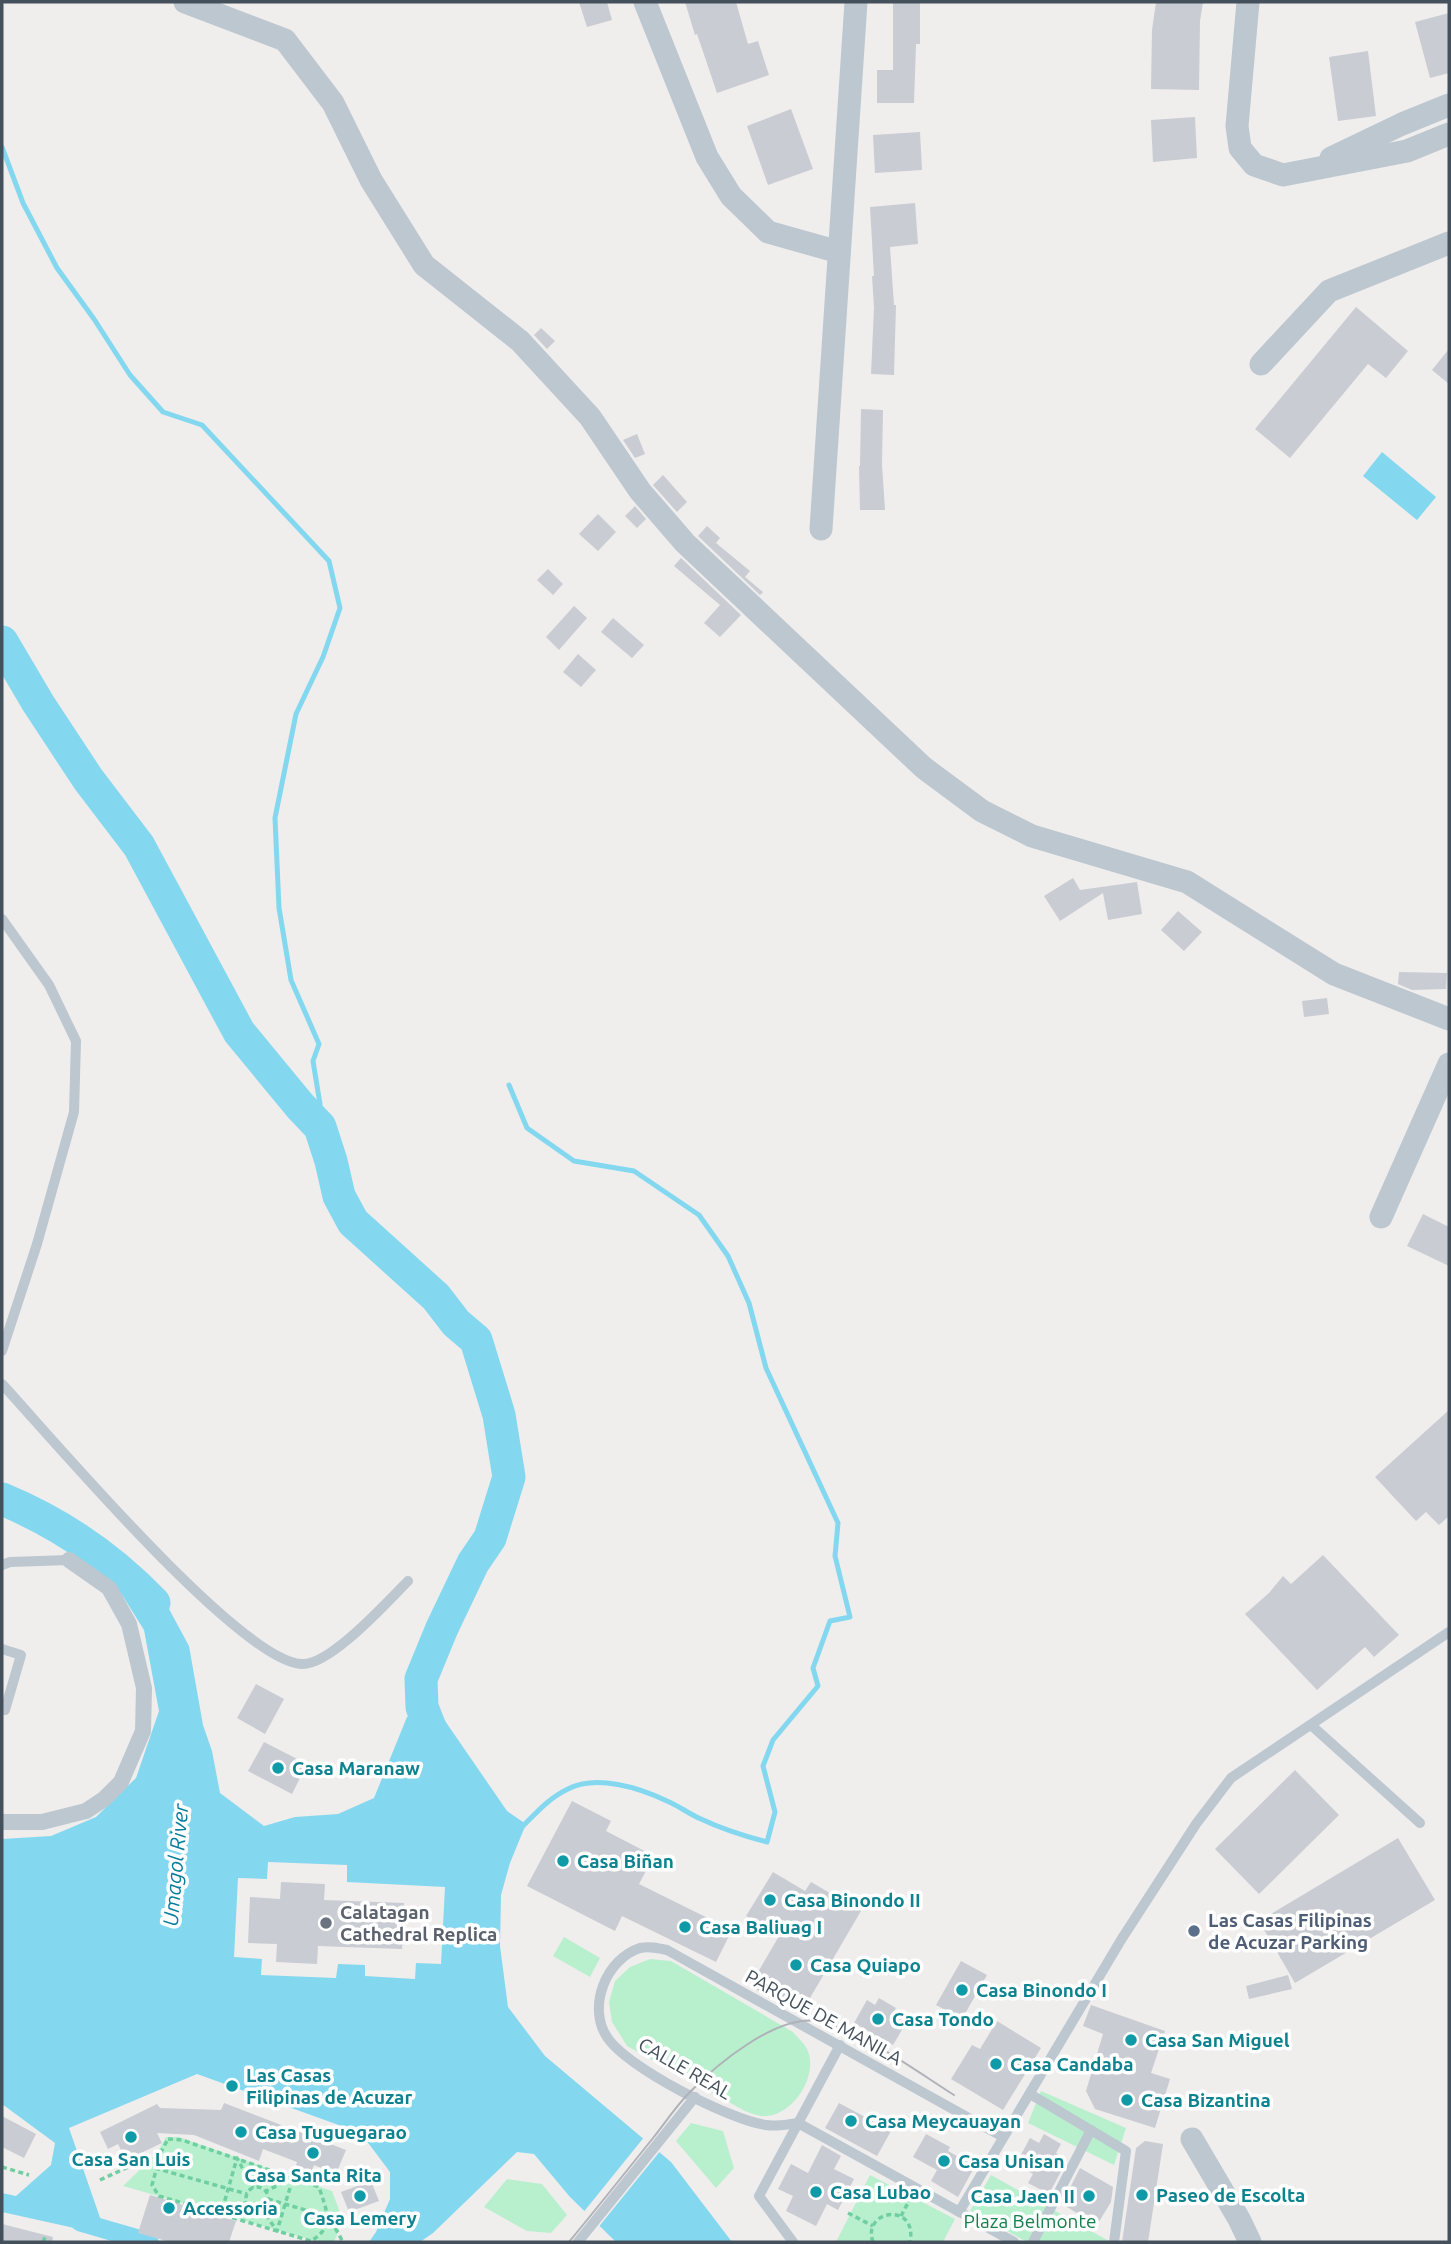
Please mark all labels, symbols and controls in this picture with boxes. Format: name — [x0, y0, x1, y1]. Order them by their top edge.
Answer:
place label: Casa Maranaw — [292, 1757, 420, 1779]
marker: Casa Maranaw — [270, 1760, 286, 1776]
water label: Umagol River — [158, 1802, 192, 1927]
place label: Casa Biñan — [577, 1850, 674, 1872]
marker: Casa Biñan — [555, 1853, 571, 1869]
place label: Casa Binondo II — [784, 1889, 921, 1911]
marker: Casa Binondo II — [762, 1892, 778, 1908]
place label: Calatagan Cathedral Replica — [340, 1901, 497, 1945]
place label: Las Casas Filipinas de Acuzar Parking — [1208, 1909, 1372, 1953]
marker: Calatagan Cathedral Replica — [318, 1915, 334, 1931]
place label: Casa Baliuag I — [699, 1916, 822, 1938]
marker: Casa Baliuag I — [677, 1919, 693, 1935]
marker: Las Casas Filipinas de Acuzar Parking — [1186, 1923, 1202, 1939]
place label: Casa Quiapo — [810, 1954, 921, 1976]
marker: Casa Quiapo — [788, 1957, 804, 1973]
street label: PARQUE DE MANILA — [742, 1965, 907, 2070]
place label: Casa Binondo I — [976, 1979, 1107, 2001]
marker: Casa Binondo I — [954, 1982, 970, 1998]
place label: Casa Tondo — [892, 2008, 994, 2030]
marker: Casa Tondo — [870, 2011, 886, 2027]
place label: Casa San Miguel — [1145, 2029, 1290, 2051]
marker: Casa San Miguel — [1123, 2032, 1139, 2048]
street label: CALLE REAL — [635, 2033, 736, 2104]
place label: Casa Candaba — [1010, 2053, 1134, 2075]
marker: Casa Candaba — [988, 2056, 1004, 2072]
place label: Las Casas Filipinas de Acuzar — [246, 2064, 412, 2108]
marker: Las Casas Filipinas de Acuzar — [224, 2078, 240, 2094]
place label: Casa Bizantina — [1141, 2089, 1271, 2111]
marker: Casa Bizantina — [1119, 2092, 1135, 2108]
place label: Casa Meycauayan — [865, 2110, 1021, 2132]
marker: Casa Meycauayan — [843, 2113, 859, 2129]
place label: Casa Tuguegarao — [255, 2121, 407, 2143]
marker: Casa Tuguegarao — [233, 2124, 249, 2140]
marker: Casa San Luis — [123, 2129, 139, 2145]
marker: Casa Santa Rita — [305, 2145, 321, 2161]
place label: Casa San Luis — [71, 2148, 191, 2170]
place label: Casa Unisan — [958, 2150, 1065, 2172]
marker: Casa Unisan — [936, 2153, 952, 2169]
place label: Casa Santa Rita — [244, 2164, 382, 2186]
place label: Casa Lubao — [830, 2181, 931, 2203]
marker: Casa Lubao — [808, 2184, 824, 2200]
place label: Paseo de Escolta — [1156, 2184, 1305, 2206]
place label: Casa Jaen II — [970, 2185, 1075, 2207]
marker: Paseo de Escolta — [1134, 2187, 1150, 2203]
marker: Casa Lemery — [352, 2188, 368, 2204]
marker: Casa Jaen II — [1081, 2188, 1097, 2204]
place label: Accessoria — [183, 2197, 278, 2219]
marker: Accessoria — [161, 2200, 177, 2216]
place label: Casa Lemery — [303, 2207, 417, 2229]
park label: Plaza Belmonte — [964, 2210, 1096, 2232]

